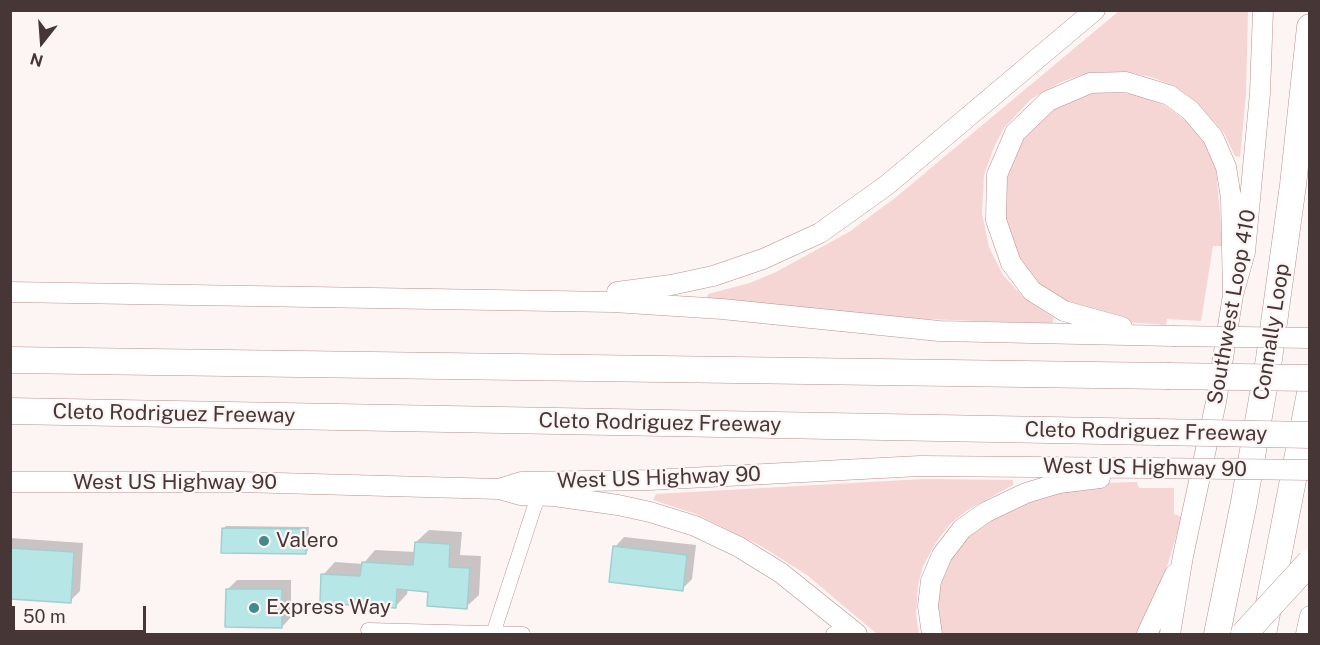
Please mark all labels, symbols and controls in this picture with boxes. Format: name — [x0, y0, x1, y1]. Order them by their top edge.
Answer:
north arrow — [12, 12, 72, 72]
text: N — [28, 49, 45, 71]
street label: Southwest Loop 410 — [1202, 208, 1262, 406]
street label: Connally Loop — [1249, 262, 1295, 402]
street label: Cleto Rodriguez Freeway — [52, 399, 296, 429]
street label: Cleto Rodriguez Freeway — [538, 408, 782, 438]
street label: Cleto Rodriguez Freeway — [1024, 417, 1268, 447]
street label: West US Highway 90 — [1043, 454, 1247, 482]
street label: West US Highway 90 — [557, 462, 761, 494]
street label: West US Highway 90 — [73, 470, 277, 496]
place label: Valero — [276, 528, 338, 554]
marker: Valero — [257, 534, 271, 548]
scale bar — [15, 594, 148, 632]
place label: Express Way — [266, 595, 391, 621]
marker: Express Way — [247, 601, 261, 615]
text: 50 m — [23, 606, 66, 627]

